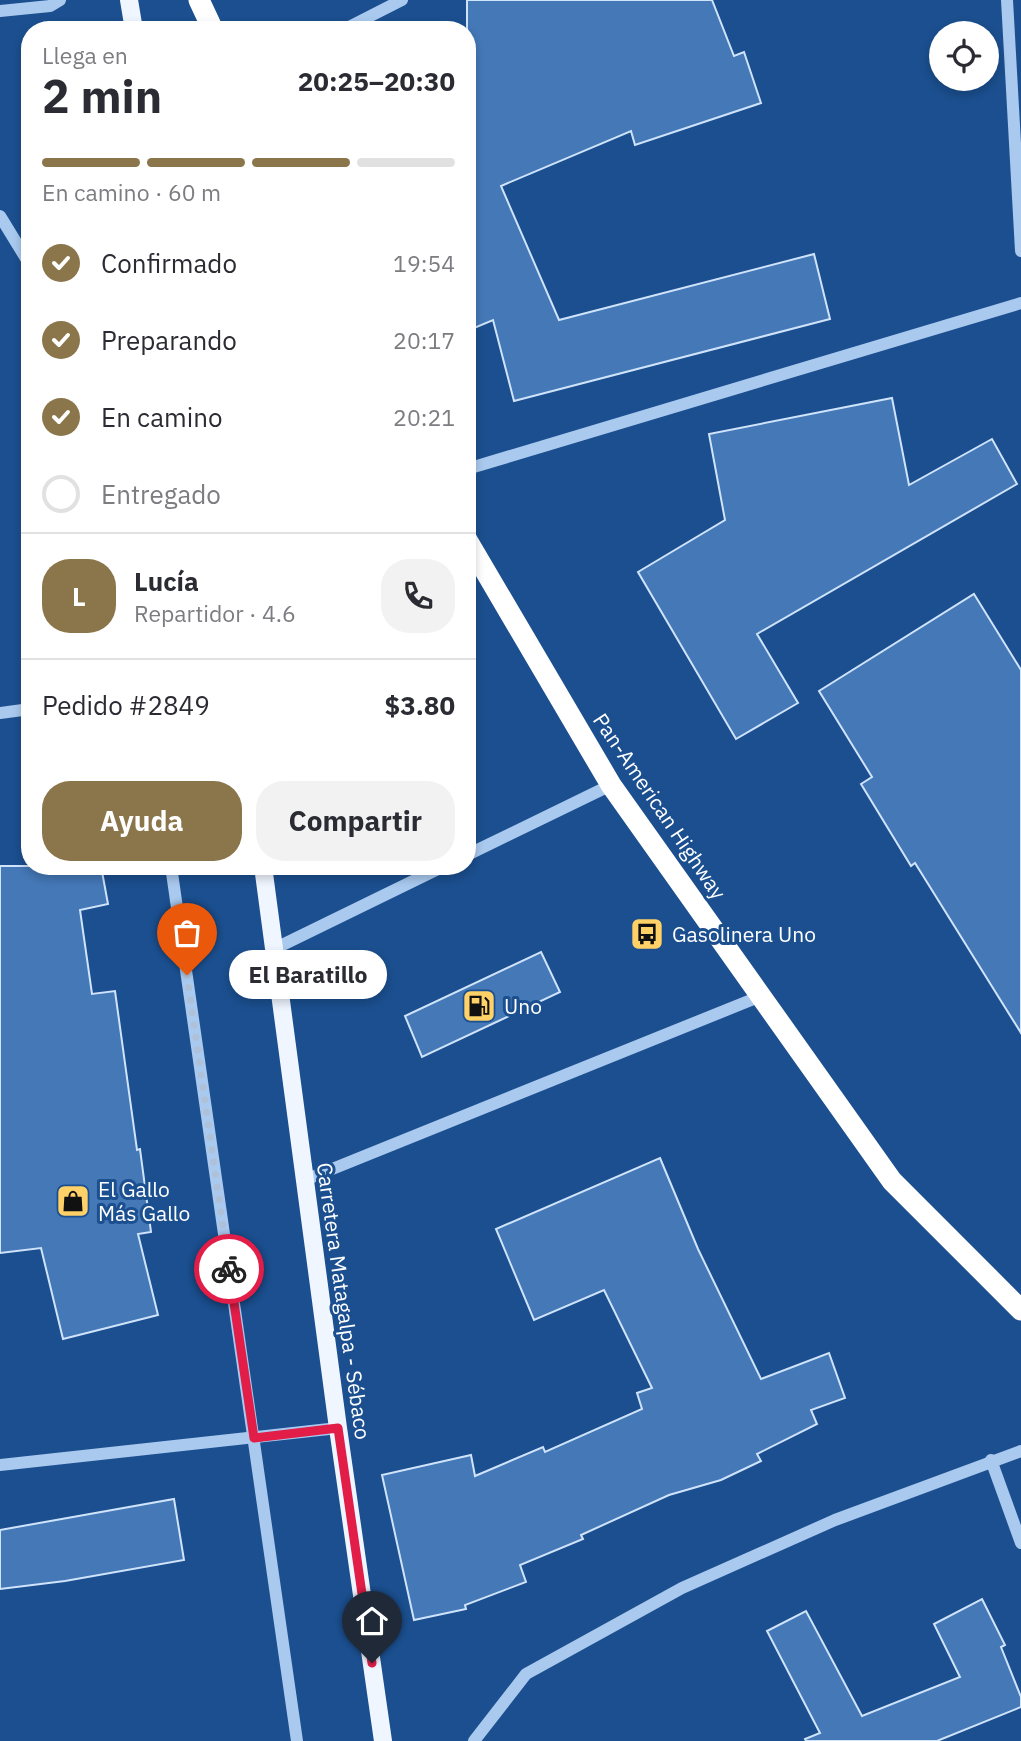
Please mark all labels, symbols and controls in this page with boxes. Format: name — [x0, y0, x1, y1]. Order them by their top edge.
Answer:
map controls — [929, 21, 999, 91]
button: locate — [929, 21, 999, 91]
text: Llega en — [42, 40, 128, 70]
text: 20:25–20:30 — [298, 64, 455, 98]
text: 2 min — [42, 66, 162, 126]
text: En camino · 60 m — [42, 177, 221, 207]
icon: check — [42, 244, 80, 282]
text: Confirmado — [101, 246, 237, 280]
text: 19:54 — [393, 248, 455, 278]
icon: check — [42, 321, 80, 359]
text: Preparando — [101, 323, 237, 357]
text: 20:17 — [393, 325, 455, 355]
icon: check — [42, 398, 80, 436]
text: En camino — [101, 400, 223, 434]
text: 20:21 — [393, 402, 455, 432]
text: Entregado — [101, 477, 221, 511]
button: phone — [381, 559, 455, 633]
text: Lucía — [134, 564, 199, 598]
text: L — [72, 579, 86, 613]
text: Repartidor · 4.6 — [134, 598, 296, 628]
text: Pedido #2849 — [42, 688, 210, 722]
text: $3.80 — [385, 688, 455, 722]
street label: Pan-American Highway — [587, 707, 733, 905]
button: Ayuda — [42, 781, 242, 861]
button: Compartir — [256, 781, 455, 861]
pin — [157, 903, 217, 975]
icon: bag — [168, 914, 206, 952]
bus stop icon: Gasolinera Uno — [628, 915, 666, 953]
place label: Gasolinera Uno — [672, 920, 816, 948]
callout: El Baratillo — [229, 950, 386, 1000]
text: El Baratillo — [249, 959, 367, 989]
fuel station icon: Uno — [460, 987, 498, 1025]
place label: Uno — [504, 992, 542, 1020]
street label: Carretera Matagalpa - Sébaco — [311, 1161, 377, 1441]
place label: El Gallo Más Gallo — [98, 1175, 190, 1227]
shop icon: El Gallo Más Gallo — [54, 1182, 92, 1220]
courier — [194, 1234, 264, 1304]
icon: bike — [210, 1250, 248, 1288]
pin — [342, 1591, 402, 1663]
icon: home — [353, 1602, 391, 1640]

